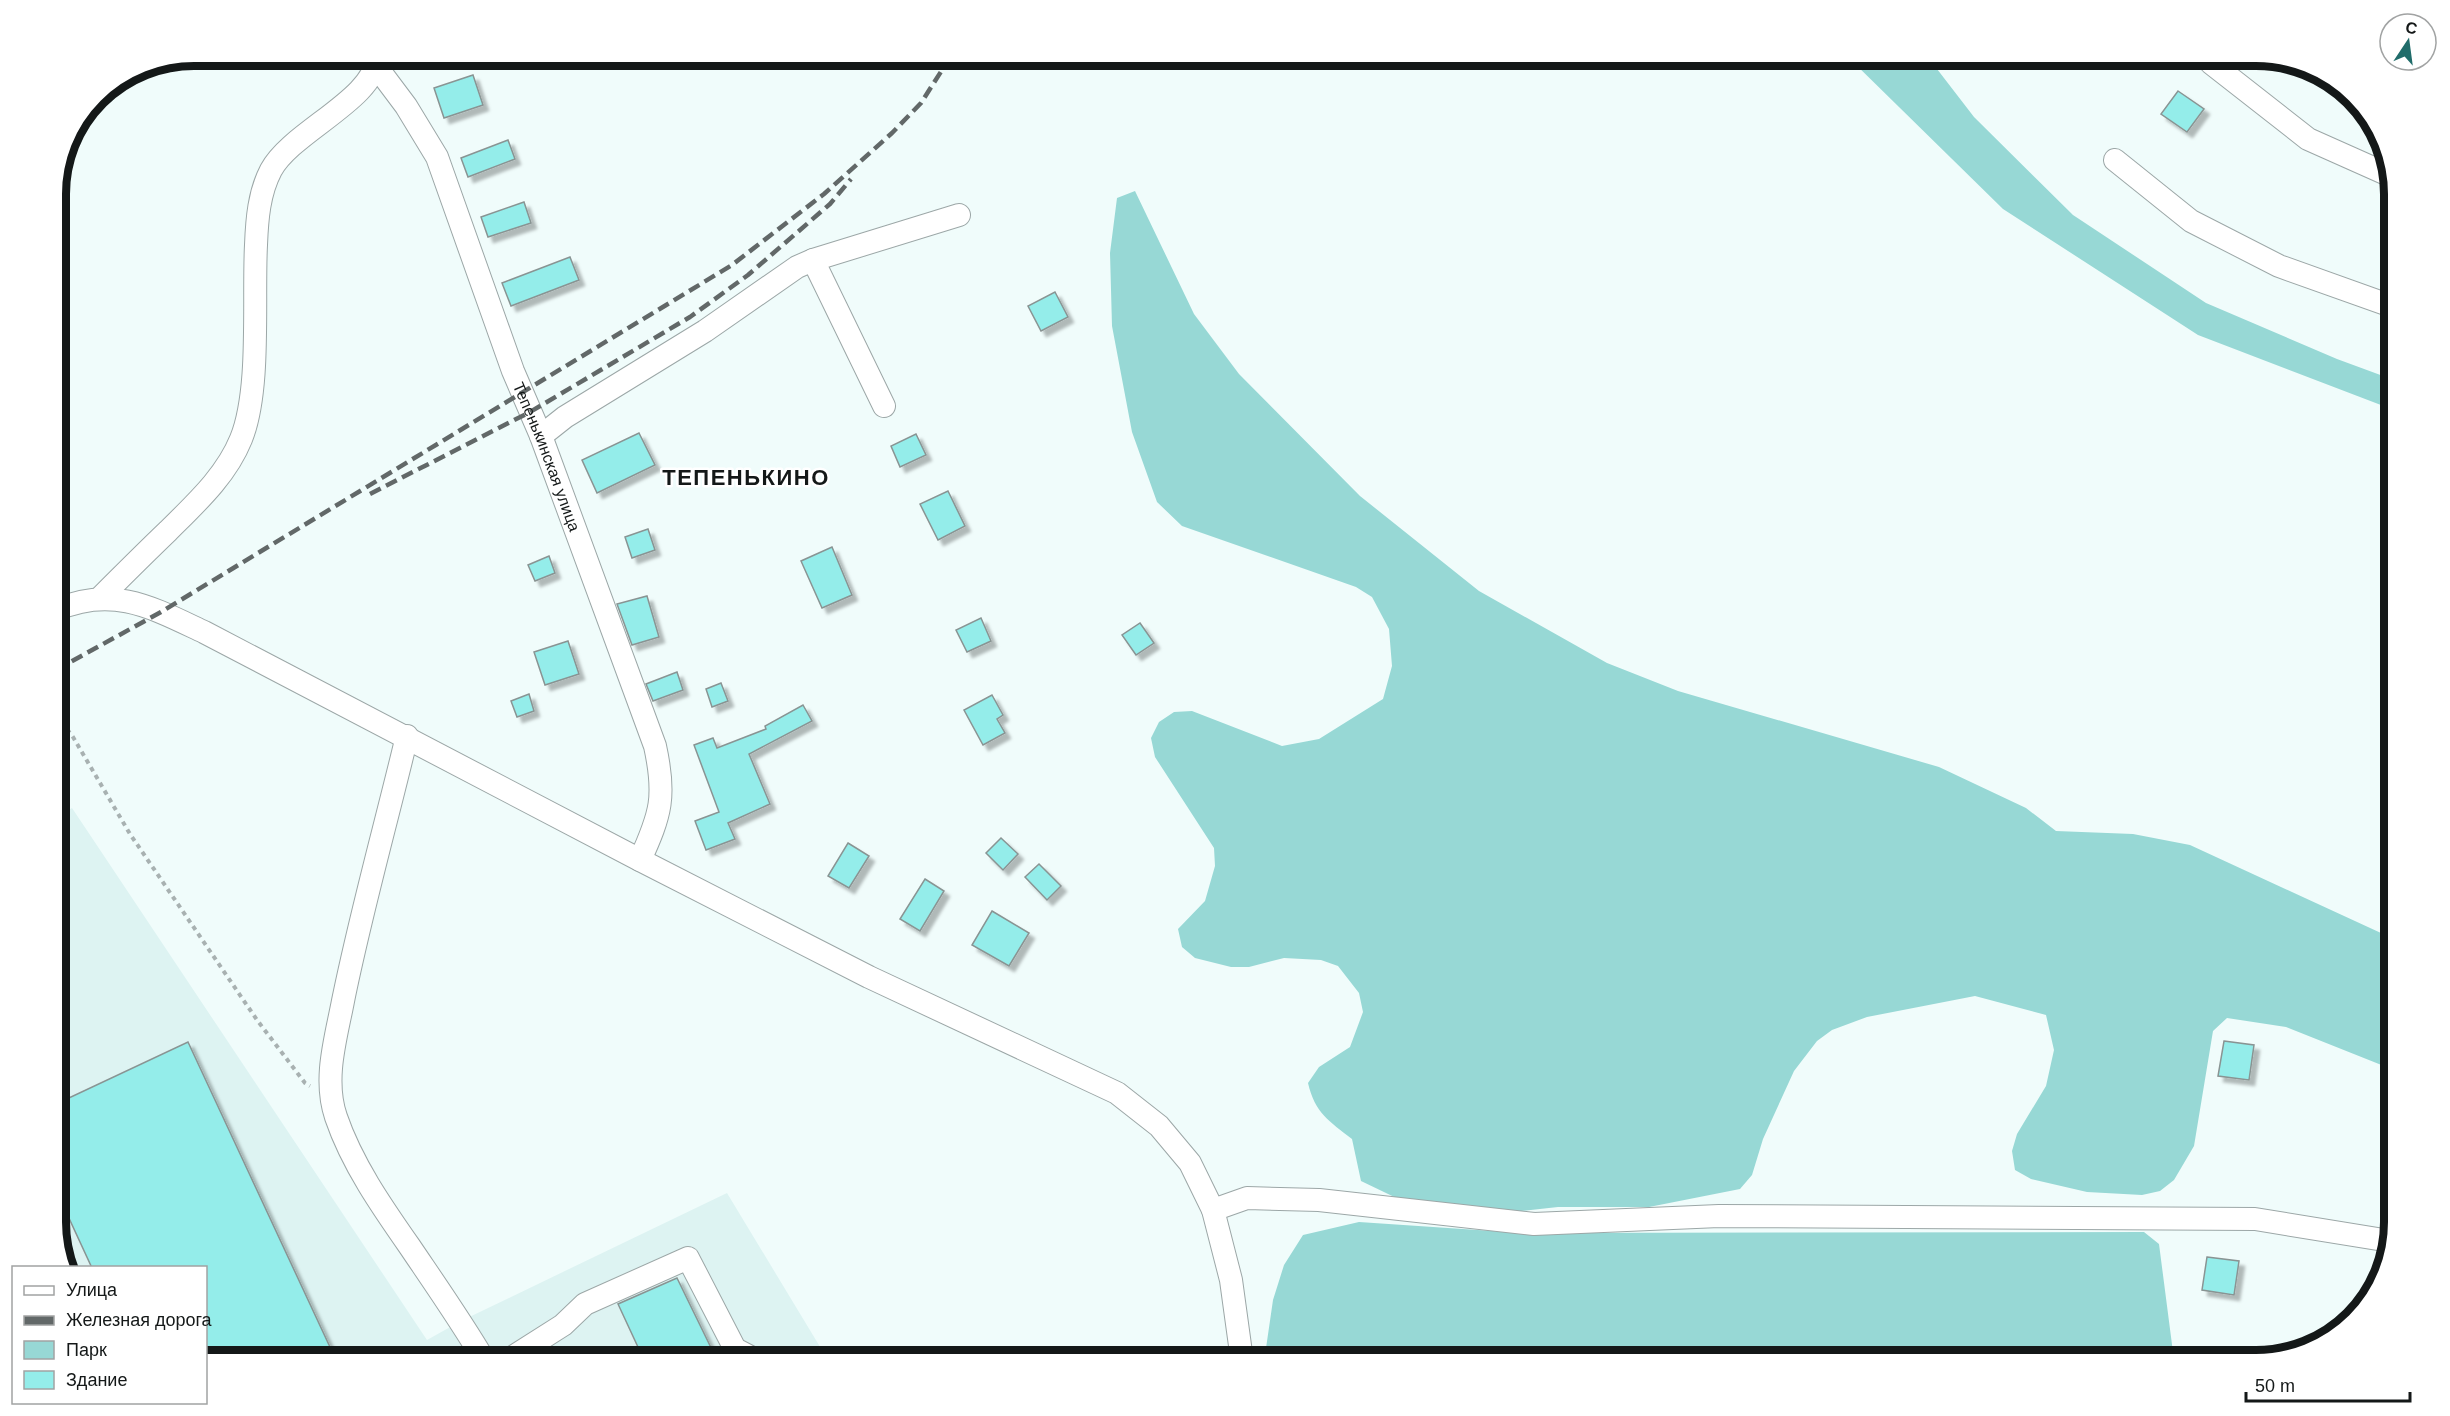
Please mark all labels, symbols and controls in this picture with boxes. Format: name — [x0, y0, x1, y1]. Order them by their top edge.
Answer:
north arrow — [2378, 12, 2438, 72]
text: С — [2404, 18, 2419, 38]
street label: Тепенькинская улица — [510, 380, 583, 534]
district label: ТЕПЕНЬКИНО — [662, 465, 830, 490]
legend — [12, 1266, 207, 1404]
text: Улица — [66, 1280, 118, 1300]
text: Железная дорога — [66, 1310, 213, 1330]
text: Парк — [66, 1340, 107, 1360]
scale bar — [2246, 1365, 2410, 1403]
text: Здание — [66, 1370, 127, 1390]
text: 50 m — [2255, 1376, 2295, 1396]

